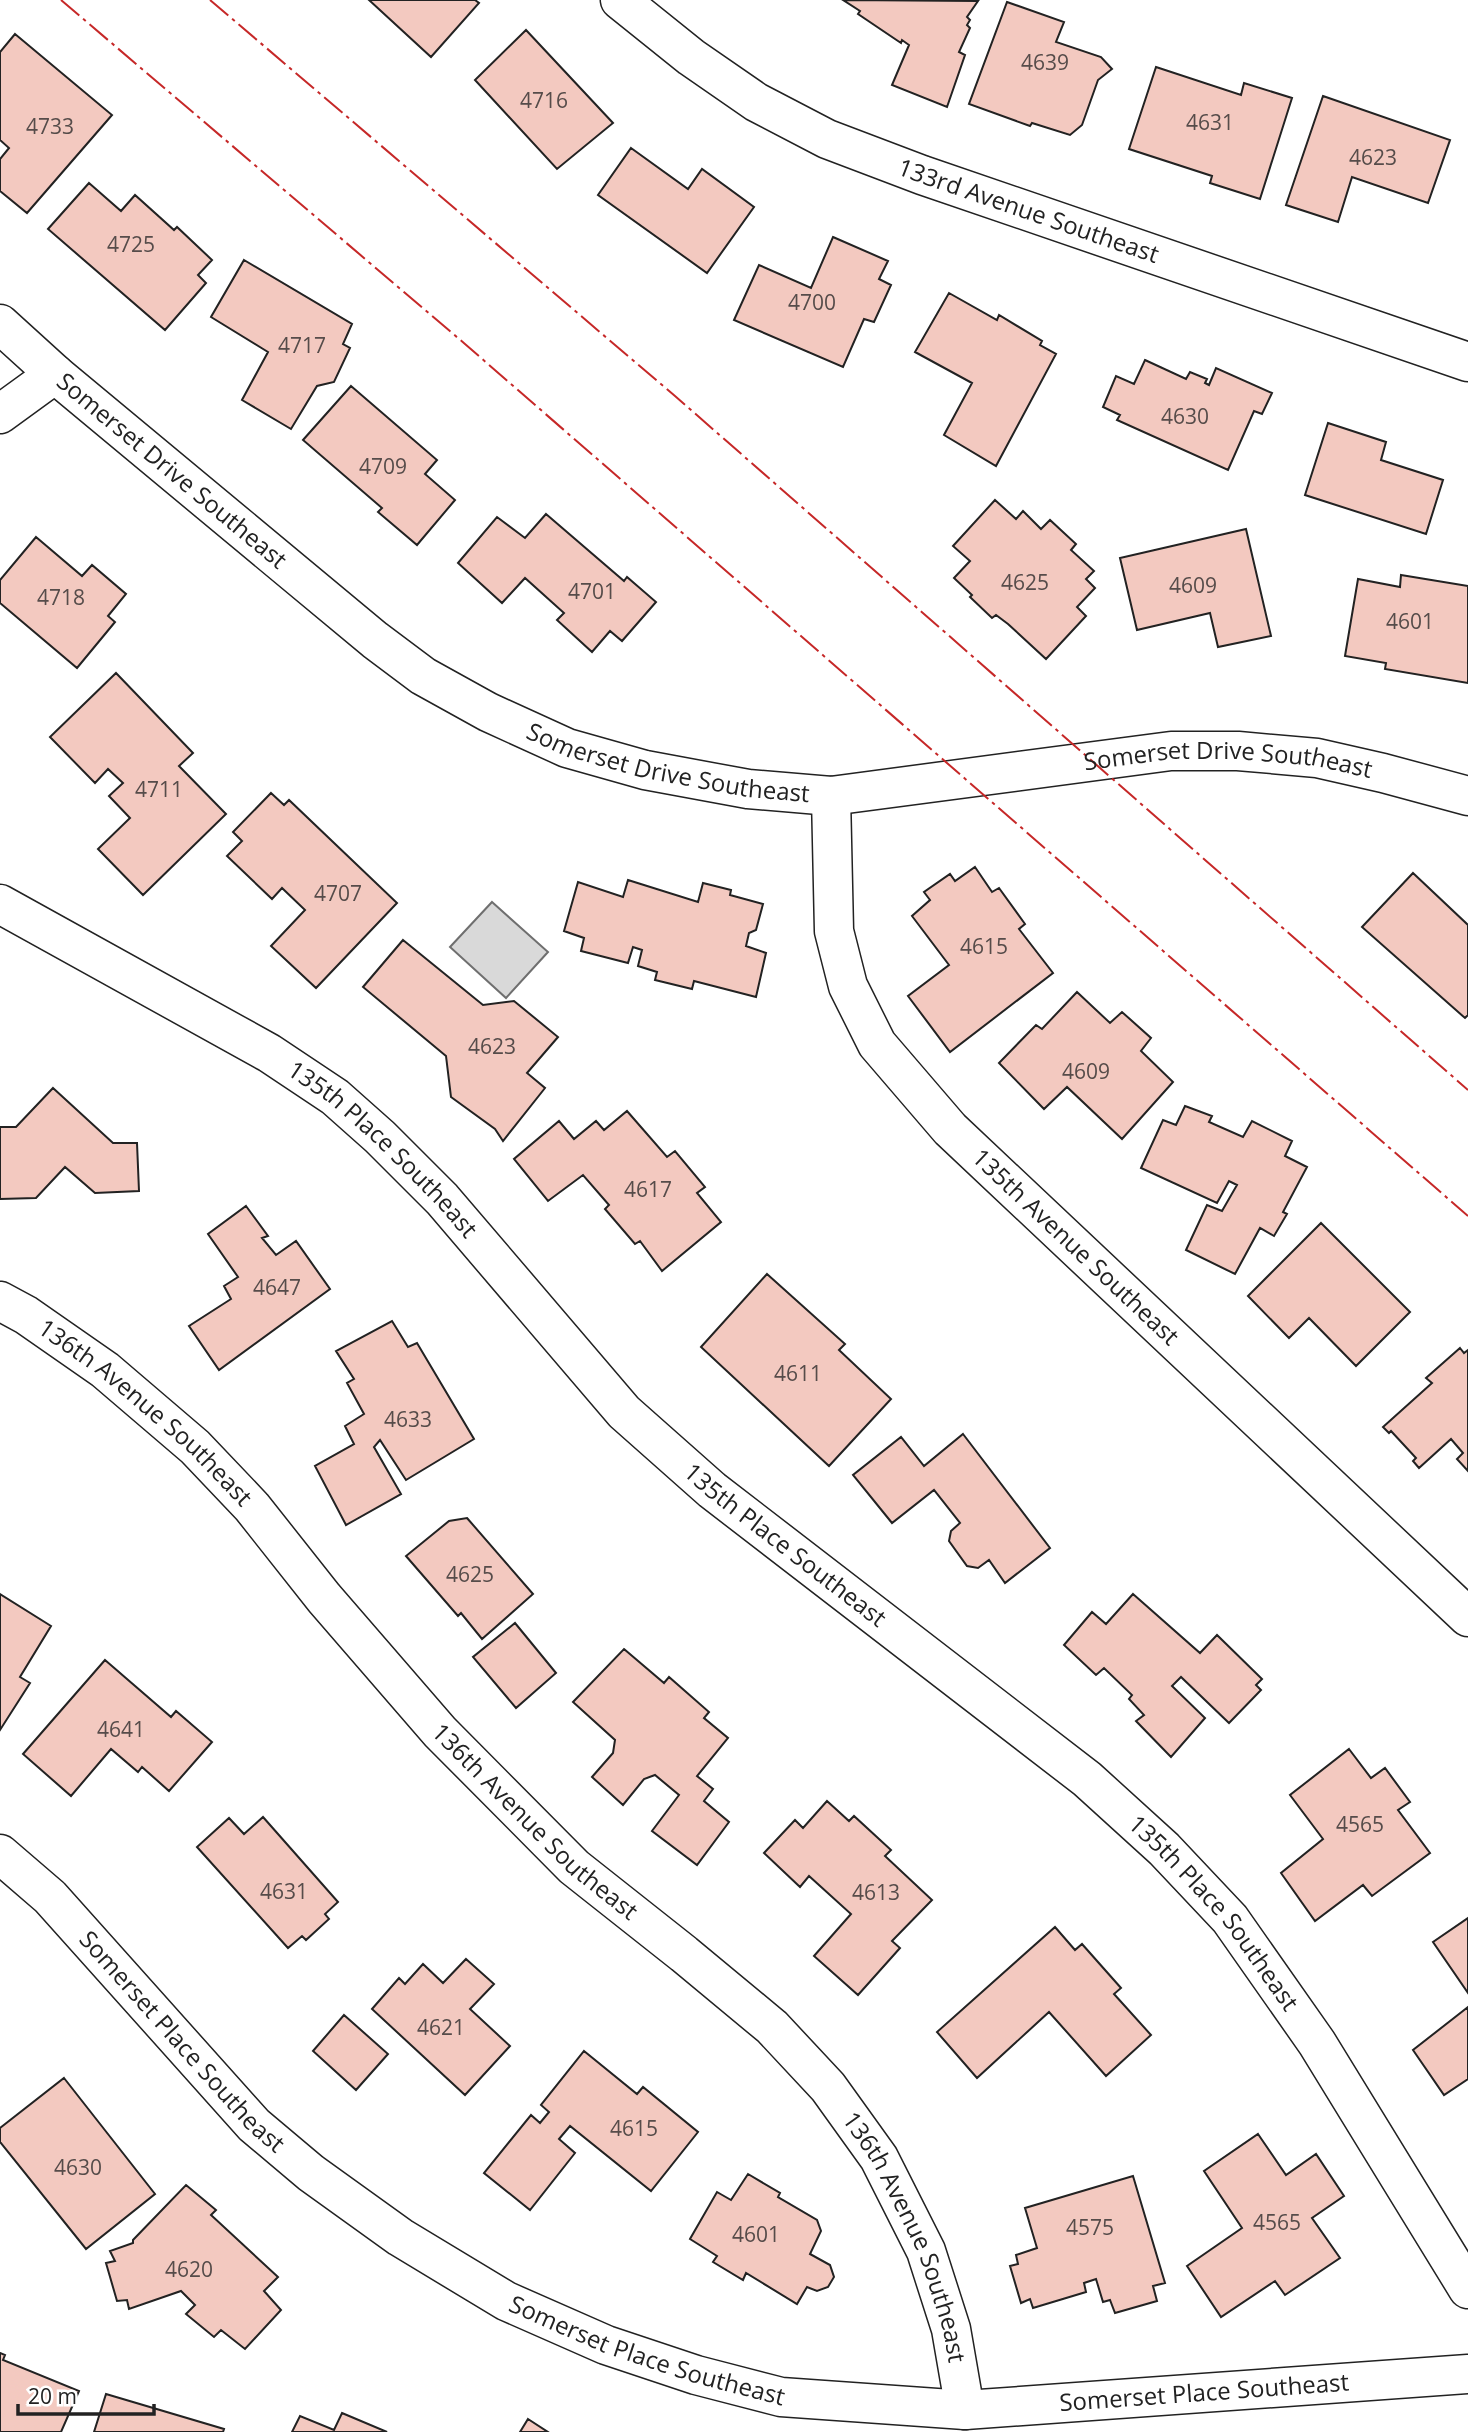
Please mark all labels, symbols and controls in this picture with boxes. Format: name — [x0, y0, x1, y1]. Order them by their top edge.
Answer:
house number: 4639 — [1021, 48, 1069, 76]
house number: 4716 — [520, 86, 568, 114]
house number: 4631 — [1186, 108, 1234, 136]
house number: 4733 — [26, 112, 74, 140]
house number: 4623 — [1349, 143, 1397, 171]
street label: 133rd Avenue Southeast — [893, 149, 1164, 270]
house number: 4725 — [107, 230, 155, 258]
house number: 4700 — [788, 288, 836, 316]
house number: 4717 — [278, 331, 326, 359]
street label: Somerset Drive Southeast — [50, 364, 295, 575]
house number: 4630 — [1161, 402, 1209, 430]
house number: 4709 — [359, 452, 407, 480]
house number: 4625 — [1001, 568, 1049, 596]
house number: 4609 — [1169, 571, 1217, 599]
house number: 4701 — [568, 577, 616, 605]
house number: 4718 — [37, 583, 85, 611]
house number: 4601 — [1386, 607, 1434, 635]
street label: Somerset Drive Southeast — [522, 714, 811, 809]
street label: Somerset Drive Southeast — [1082, 733, 1376, 785]
house number: 4711 — [135, 775, 183, 803]
house number: 4707 — [314, 879, 362, 907]
house number: 4615 — [960, 932, 1008, 960]
house number: 4623 — [468, 1032, 516, 1060]
street label: 135th Place Southeast — [282, 1052, 486, 1244]
house number: 4609 — [1062, 1057, 1110, 1085]
street label: 135th Avenue Southeast — [966, 1140, 1187, 1352]
house number: 4617 — [624, 1175, 672, 1203]
house number: 4647 — [253, 1273, 301, 1301]
street label: 136th Avenue Southeast — [32, 1310, 261, 1513]
house number: 4611 — [774, 1359, 822, 1387]
house number: 4633 — [384, 1405, 432, 1433]
street label: 135th Place Southeast — [678, 1455, 894, 1634]
house number: 4625 — [446, 1560, 494, 1588]
house number: 4641 — [97, 1715, 145, 1743]
street label: 136th Avenue Southeast — [425, 1715, 646, 1927]
street label: 135th Place Southeast — [1122, 1807, 1307, 2017]
house number: 4565 — [1336, 1810, 1384, 1838]
house number: 4631 — [260, 1877, 308, 1905]
house number: 4613 — [852, 1878, 900, 1906]
street label: Somerset Place Southeast — [73, 1923, 293, 2159]
house number: 4621 — [417, 2013, 465, 2041]
street label: 136th Avenue Southeast — [836, 2104, 974, 2365]
house number: 4615 — [610, 2114, 658, 2142]
house number: 4630 — [54, 2153, 102, 2181]
house number: 4565 — [1253, 2208, 1301, 2236]
house number: 4575 — [1066, 2213, 1114, 2241]
house number: 4601 — [732, 2220, 780, 2248]
house number: 4620 — [165, 2255, 213, 2283]
street label: Somerset Place Southeast — [505, 2287, 789, 2412]
street label: Somerset Place Southeast — [1058, 2365, 1350, 2418]
scale bar — [18, 2372, 154, 2416]
text: 20 m — [28, 2382, 77, 2410]

